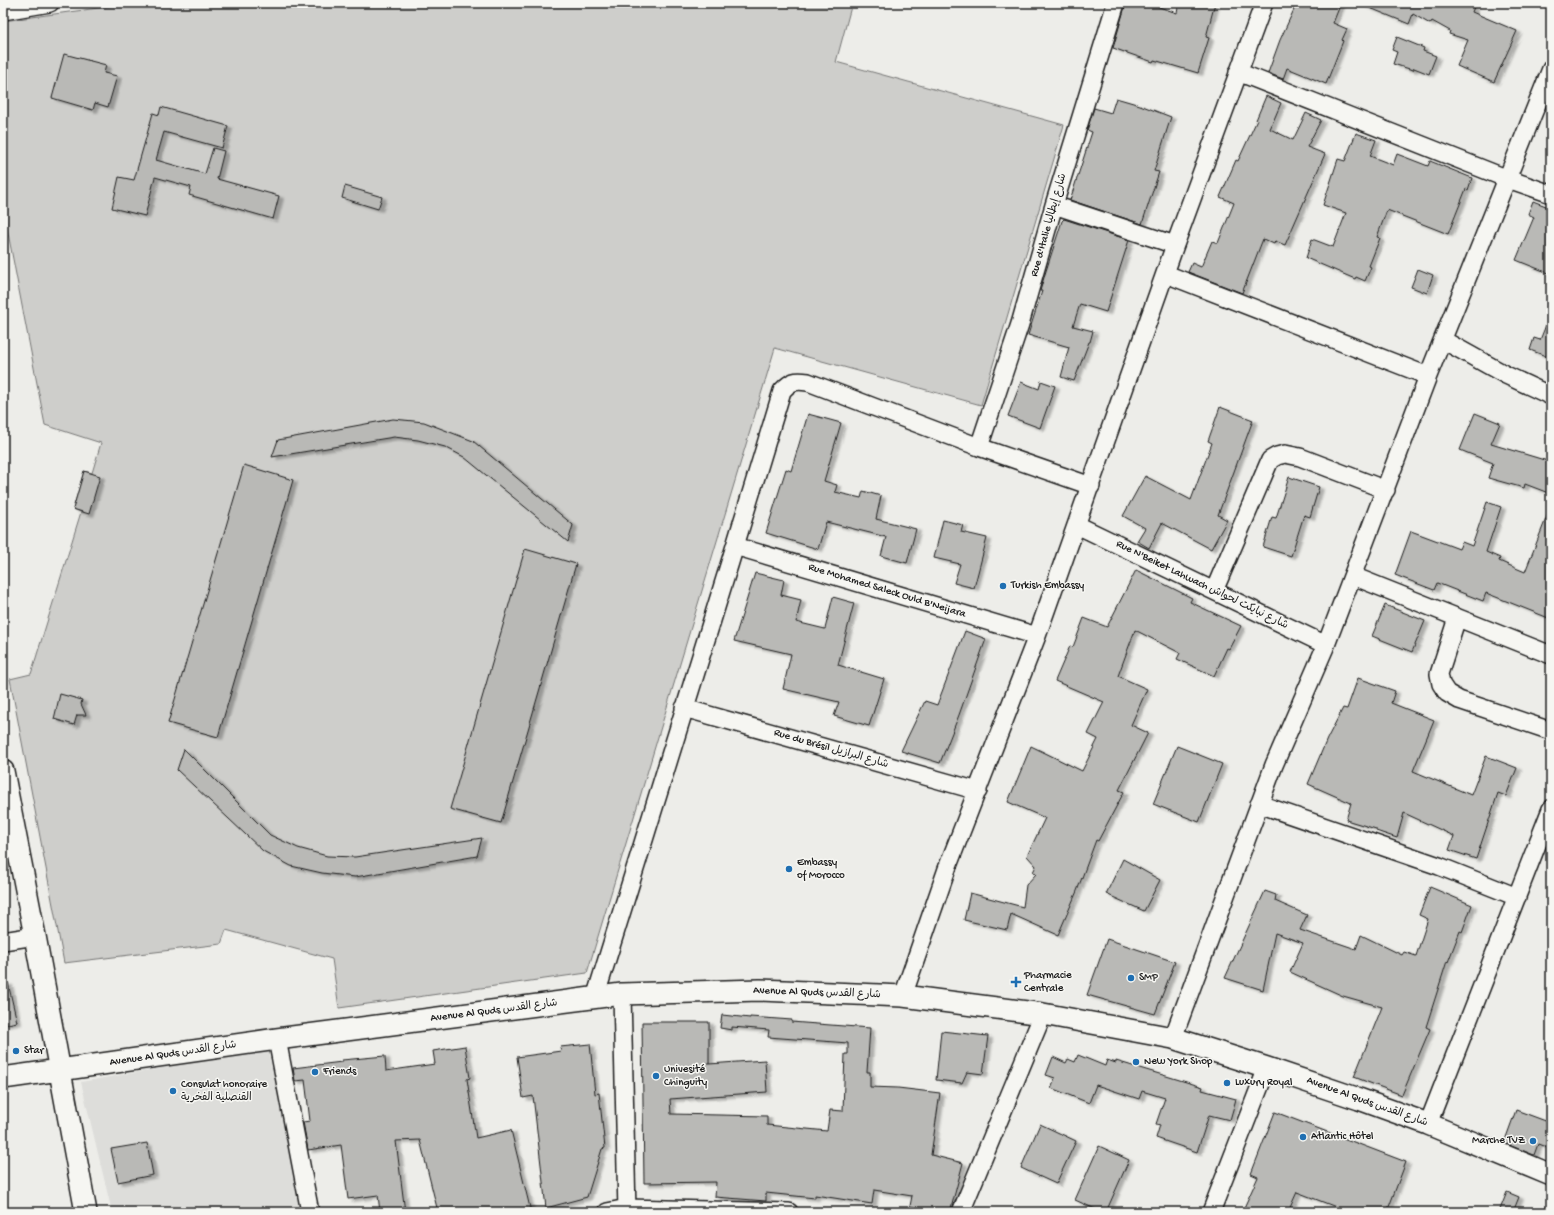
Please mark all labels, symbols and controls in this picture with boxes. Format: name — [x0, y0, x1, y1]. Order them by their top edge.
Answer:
street label: Rue d'Italie شارع إيطاليا — [1028, 172, 1070, 278]
street label: Rue N'Beiket Lahwach شارع نبايكت لحواش — [1114, 537, 1290, 633]
street label: Rue Mohamed Saleck Ould B'Neijara — [807, 561, 968, 621]
place label: Turkish Embassy — [1010, 580, 1085, 592]
marker: Turkish Embassy — [998, 581, 1008, 591]
street label: Rue du Brésil شارع البرازيل — [772, 726, 890, 772]
place label: Embassy of Morocco — [797, 857, 845, 882]
marker: Embassy of Morocco — [784, 864, 794, 874]
place label: Pharmacie Centrale — [1023, 970, 1072, 995]
place label: SMP — [1139, 972, 1159, 984]
marker: SMP — [1126, 973, 1136, 983]
marker: Pharmacie Centrale — [1011, 977, 1021, 987]
street label: Avenue Al Quds شارع القدس — [753, 984, 881, 1002]
street label: Avenue Al Quds شارع القدس — [430, 996, 558, 1026]
street label: Avenue Al Quds شارع القدس — [109, 1038, 237, 1070]
place label: Star — [24, 1045, 45, 1057]
marker: Star — [11, 1046, 21, 1056]
place label: New York Shop — [1144, 1056, 1213, 1068]
marker: New York Shop — [1131, 1057, 1141, 1067]
place label: Univesité Chinguity — [664, 1064, 708, 1089]
place label: Friends — [322, 1066, 357, 1078]
marker: Friends — [310, 1067, 320, 1077]
marker: Univesité Chinguity — [651, 1071, 661, 1081]
street label: Avenue Al Quds شارع القدس — [1304, 1074, 1430, 1130]
place label: Luxury Royal — [1235, 1077, 1293, 1089]
marker: Luxury Royal — [1222, 1078, 1232, 1088]
place label: Consulat honoraire القنصلية الفخرية — [181, 1079, 268, 1104]
marker: Consulat honoraire القنصلية الفخرية — [168, 1086, 178, 1096]
place label: Atlantic Hôtel — [1311, 1131, 1374, 1143]
marker: Atlantic Hôtel — [1298, 1132, 1308, 1142]
place label: Marche TVZ — [1472, 1135, 1526, 1147]
marker: Marche TVZ — [1528, 1136, 1538, 1146]

